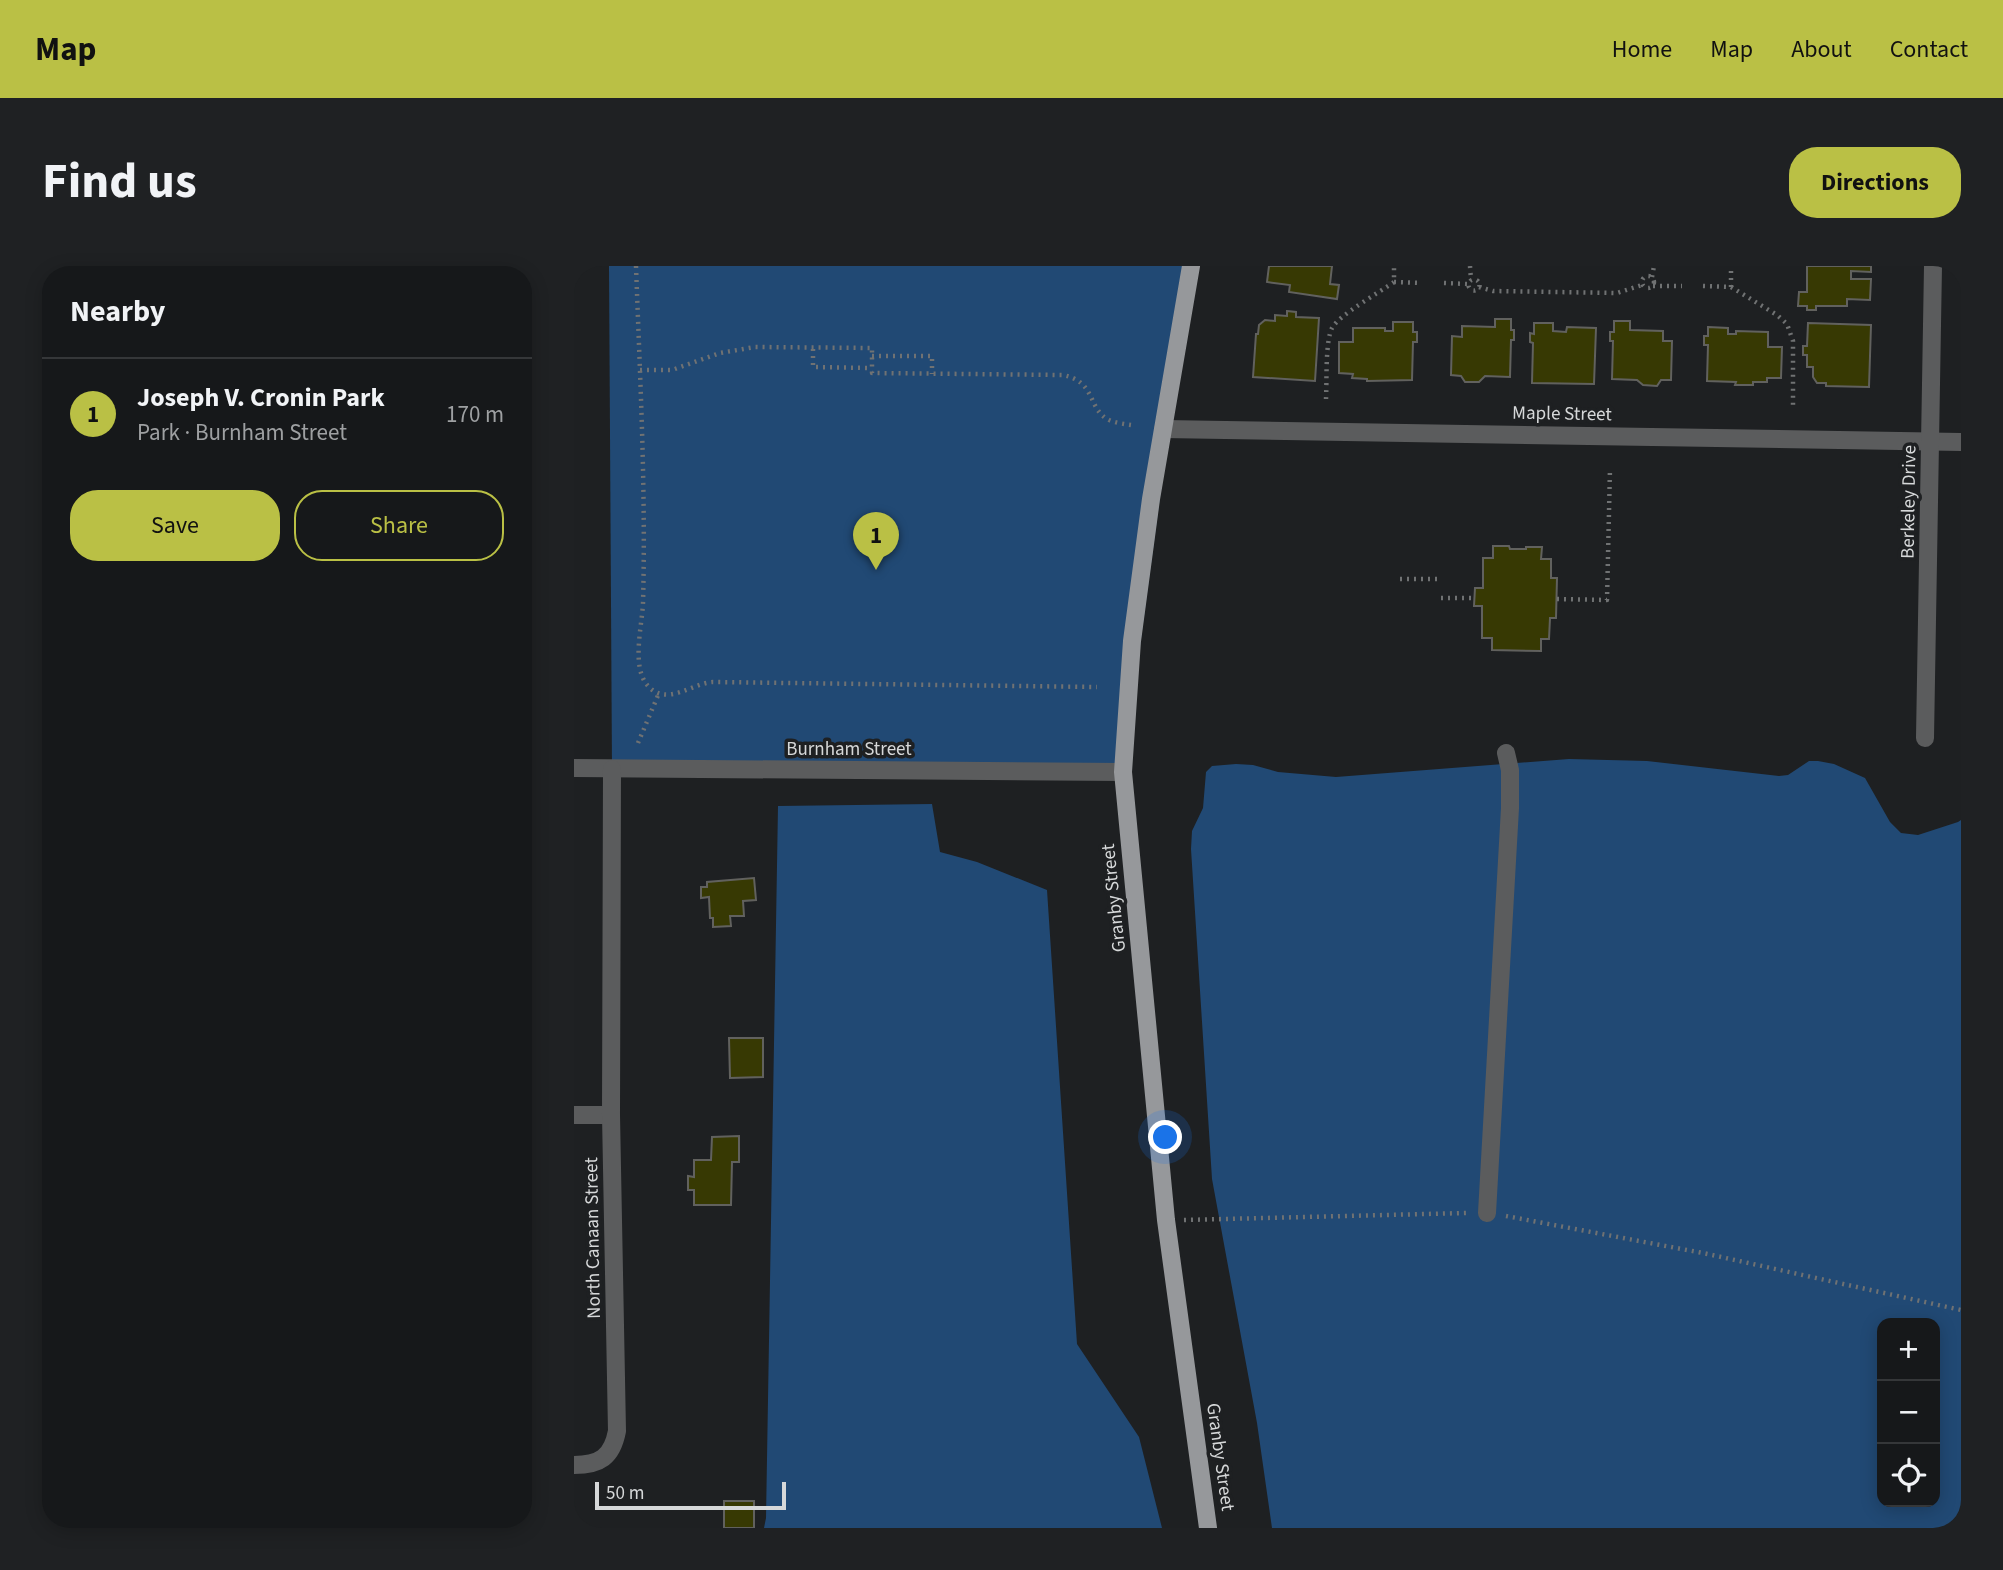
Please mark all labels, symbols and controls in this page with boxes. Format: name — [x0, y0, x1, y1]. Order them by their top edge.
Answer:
text: Map — [35, 26, 96, 73]
text: Home — [1612, 32, 1672, 67]
text: Map — [1710, 32, 1753, 67]
text: About — [1791, 32, 1852, 67]
text: Contact — [1890, 32, 1968, 67]
text: Find us — [42, 147, 197, 217]
button: Directions — [1789, 147, 1961, 218]
text: Nearby — [70, 290, 165, 333]
text: Joseph V. Cronin Park — [137, 379, 385, 416]
text: 1 — [87, 398, 99, 431]
text: 170 m — [446, 398, 504, 431]
street label: Maple Street — [1512, 400, 1613, 428]
text: Park · Burnham Street — [137, 416, 347, 449]
street label: Berkeley Drive — [1895, 445, 1923, 559]
button: Save — [70, 490, 280, 561]
button: Share — [294, 490, 504, 561]
pin: 1 — [853, 512, 899, 570]
street label: Burnham Street — [786, 736, 912, 763]
street label: Granby Street — [1095, 842, 1133, 953]
your location — [1148, 1120, 1182, 1154]
street label: North Canaan Street — [578, 1156, 608, 1319]
map controls — [1877, 1318, 1940, 1507]
button: + — [1877, 1318, 1940, 1381]
button: − — [1877, 1381, 1940, 1444]
street label: Granby Street — [1199, 1401, 1241, 1513]
button: locate — [1877, 1444, 1940, 1507]
scale bar — [595, 1479, 786, 1511]
text: 50 m — [606, 1480, 644, 1507]

